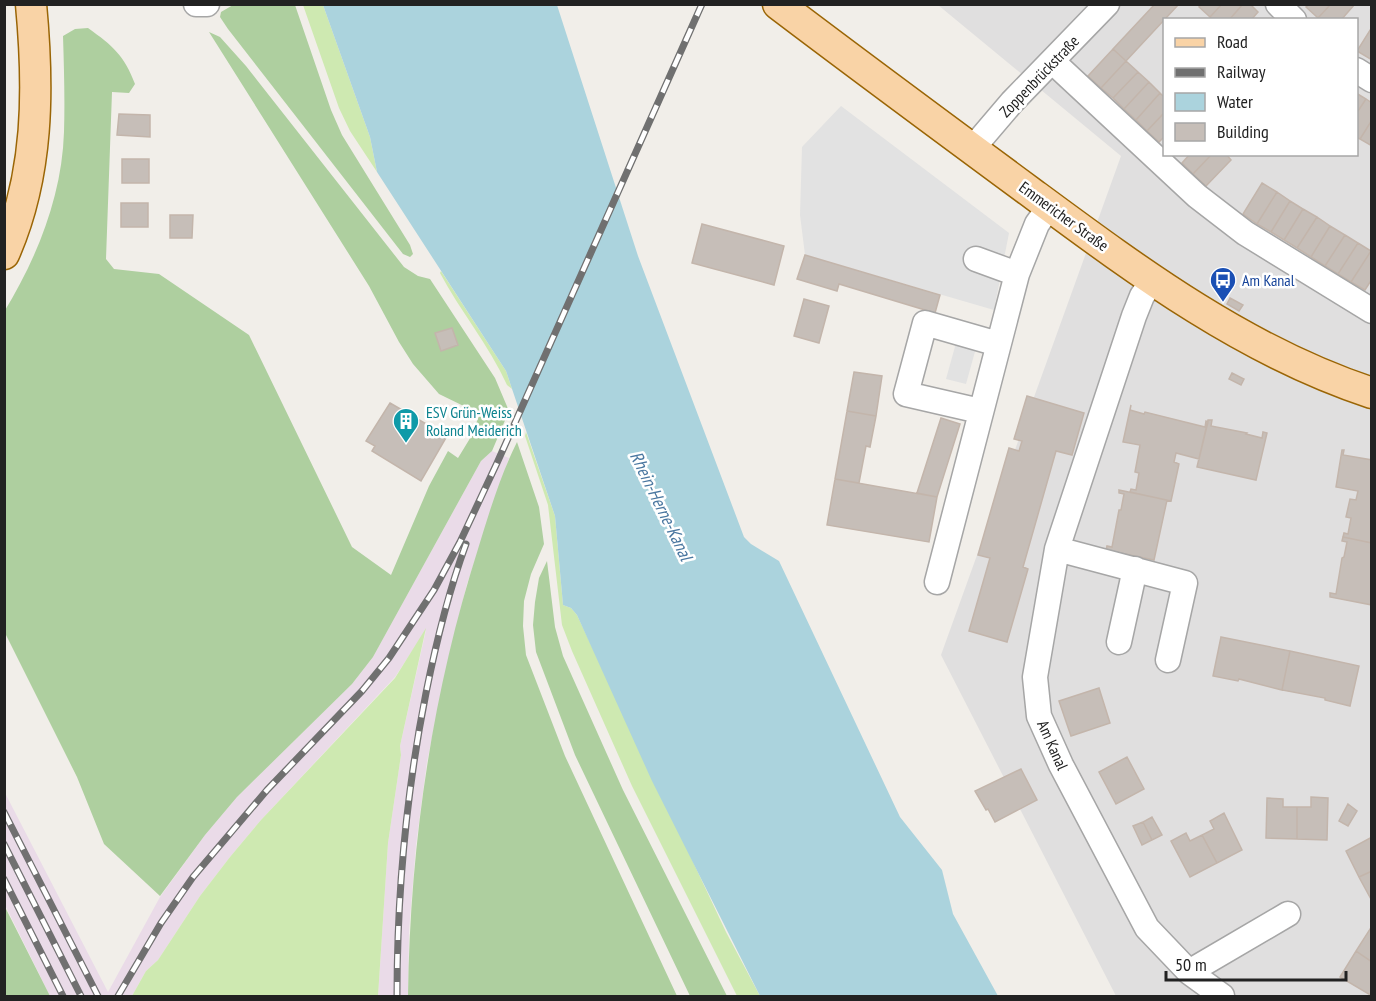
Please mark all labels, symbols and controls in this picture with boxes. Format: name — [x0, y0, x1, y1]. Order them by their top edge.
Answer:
legend — [1163, 18, 1358, 156]
text: Road — [1217, 30, 1248, 53]
street label: Zoppenbrückstraße — [995, 31, 1083, 121]
text: Railway — [1217, 60, 1266, 83]
text: Water — [1217, 90, 1253, 113]
text: Building — [1217, 120, 1269, 143]
street label: Emmericher Straße — [1015, 177, 1113, 255]
bus stop icon: Am Kanal — [1208, 265, 1238, 303]
place label: Am Kanal — [1242, 270, 1295, 290]
place label: ESV Grün-Weiss Roland Meiderich — [426, 402, 522, 440]
building icon: ESV Grün-Weiss Roland Meiderich — [391, 406, 421, 444]
water label: Rhein-Herne-Kanal — [625, 447, 699, 566]
street label: Am Kanal — [1033, 717, 1073, 773]
scale bar — [1166, 944, 1346, 982]
text: 50 m — [1175, 953, 1207, 976]

